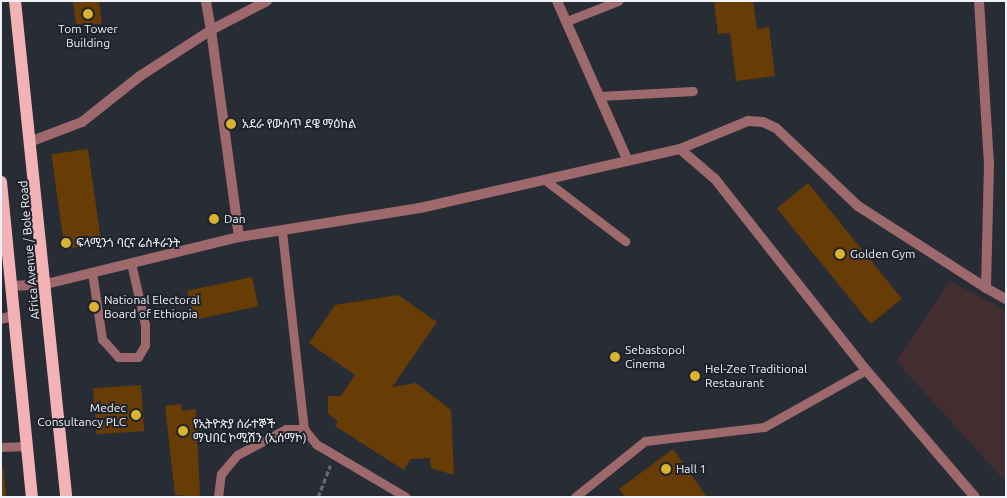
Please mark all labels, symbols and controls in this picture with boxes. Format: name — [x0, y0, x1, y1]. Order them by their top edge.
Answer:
marker: Tom Tower Building — [82, 8, 94, 20]
place label: Tom Tower Building — [58, 22, 118, 50]
marker: አደራ የውስጥ ደዌ ማዕከል — [224, 117, 238, 131]
place label: አደራ የውስጥ ደዌ ማዕከል — [242, 117, 356, 131]
street label: Africa Avenue / Bole Road — [16, 180, 42, 320]
place label: Dan — [224, 212, 245, 226]
marker: Dan — [208, 213, 220, 225]
place label: ፍላሚንጎ ባርና ሬስቶራንት — [76, 236, 180, 250]
marker: ፍላሚንጎ ባርና ሬስቶራንት — [60, 237, 72, 249]
place label: Golden Gym — [850, 247, 915, 261]
marker: Golden Gym — [834, 248, 846, 260]
place label: National Electoral Board of Ethiopia — [104, 293, 200, 321]
marker: National Electoral Board of Ethiopia — [88, 301, 100, 313]
place label: Sebastopol Cinema — [625, 343, 685, 371]
marker: Sebastopol Cinema — [609, 351, 621, 363]
place label: Hel-Zee Traditional Restaurant — [705, 362, 807, 390]
marker: Hel-Zee Traditional Restaurant — [689, 370, 701, 382]
place label: Medec Consultancy PLC — [37, 401, 126, 429]
marker: Medec Consultancy PLC — [130, 409, 142, 421]
place label: የኢትዮጵያ ሰራተኞች ማህበር ኮሚሽን (ኢሰማኮ) — [193, 417, 307, 445]
marker: የኢትዮጵያ ሰራተኞች ማህበር ኮሚሽን (ኢሰማኮ) — [177, 425, 189, 437]
place label: Hall 1 — [676, 462, 706, 476]
marker: Hall 1 — [660, 463, 672, 475]

